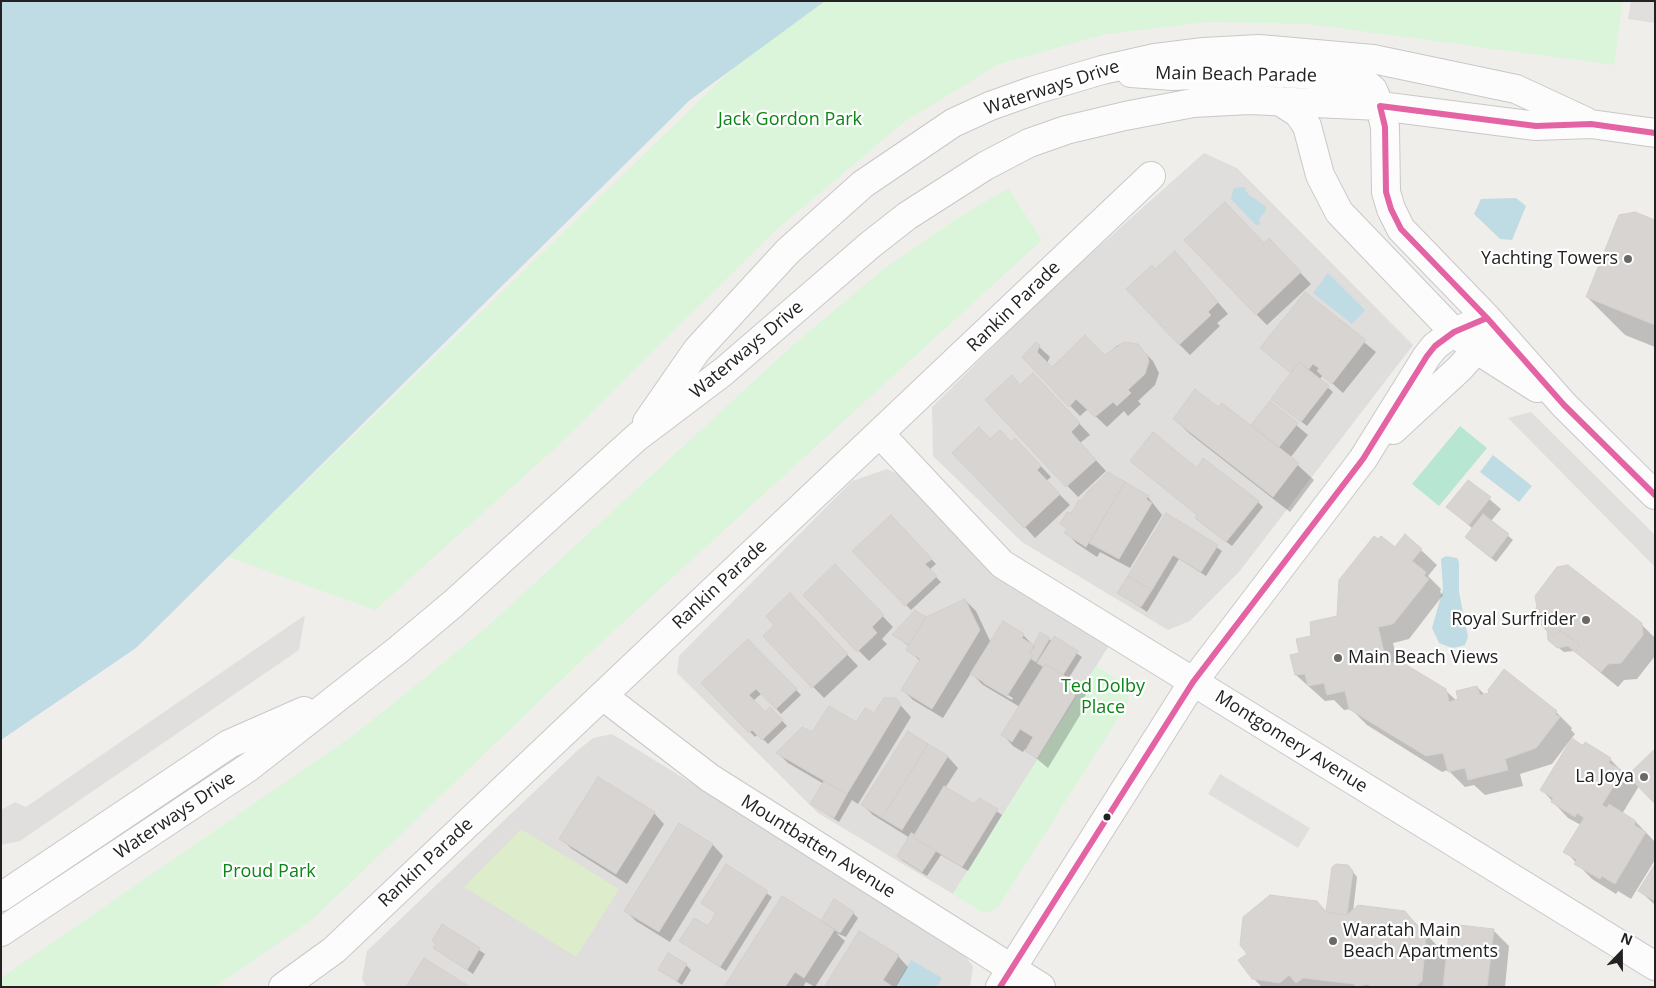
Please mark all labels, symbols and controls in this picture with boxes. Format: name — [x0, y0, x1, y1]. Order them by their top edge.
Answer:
street label: Waterways Drive — [982, 56, 1122, 120]
street label: Main Beach Parade — [1155, 63, 1317, 87]
park label: Jack Gordon Park — [718, 109, 862, 131]
place label: Yachting Towers — [1481, 248, 1618, 270]
marker: Yachting Towers — [1622, 253, 1634, 265]
street label: Rankin Parade — [963, 257, 1065, 357]
street label: Waterways Drive — [686, 296, 808, 404]
street label: Rankin Parade — [668, 536, 772, 634]
place label: Royal Surfrider — [1451, 609, 1576, 631]
marker: Royal Surfrider — [1580, 614, 1592, 626]
place label: Main Beach Views — [1348, 647, 1498, 669]
marker: Main Beach Views — [1332, 652, 1344, 664]
park label: Ted Dolby Place — [1061, 676, 1145, 719]
street label: Montgomery Avenue — [1211, 686, 1371, 798]
place label: La Joya — [1575, 766, 1634, 788]
street label: Waterways Drive — [111, 768, 239, 864]
marker: La Joya — [1638, 771, 1650, 783]
street label: Mountbatten Avenue — [737, 791, 899, 903]
unlabelled marker — [1102, 812, 1112, 822]
street label: Rankin Parade — [374, 814, 478, 912]
park label: Proud Park — [222, 861, 316, 883]
place label: Waratah Main Beach Apartments — [1343, 920, 1498, 962]
north arrow — [1596, 928, 1646, 978]
text: N — [1618, 928, 1636, 950]
marker: Waratah Main Beach Apartments — [1327, 935, 1339, 947]

